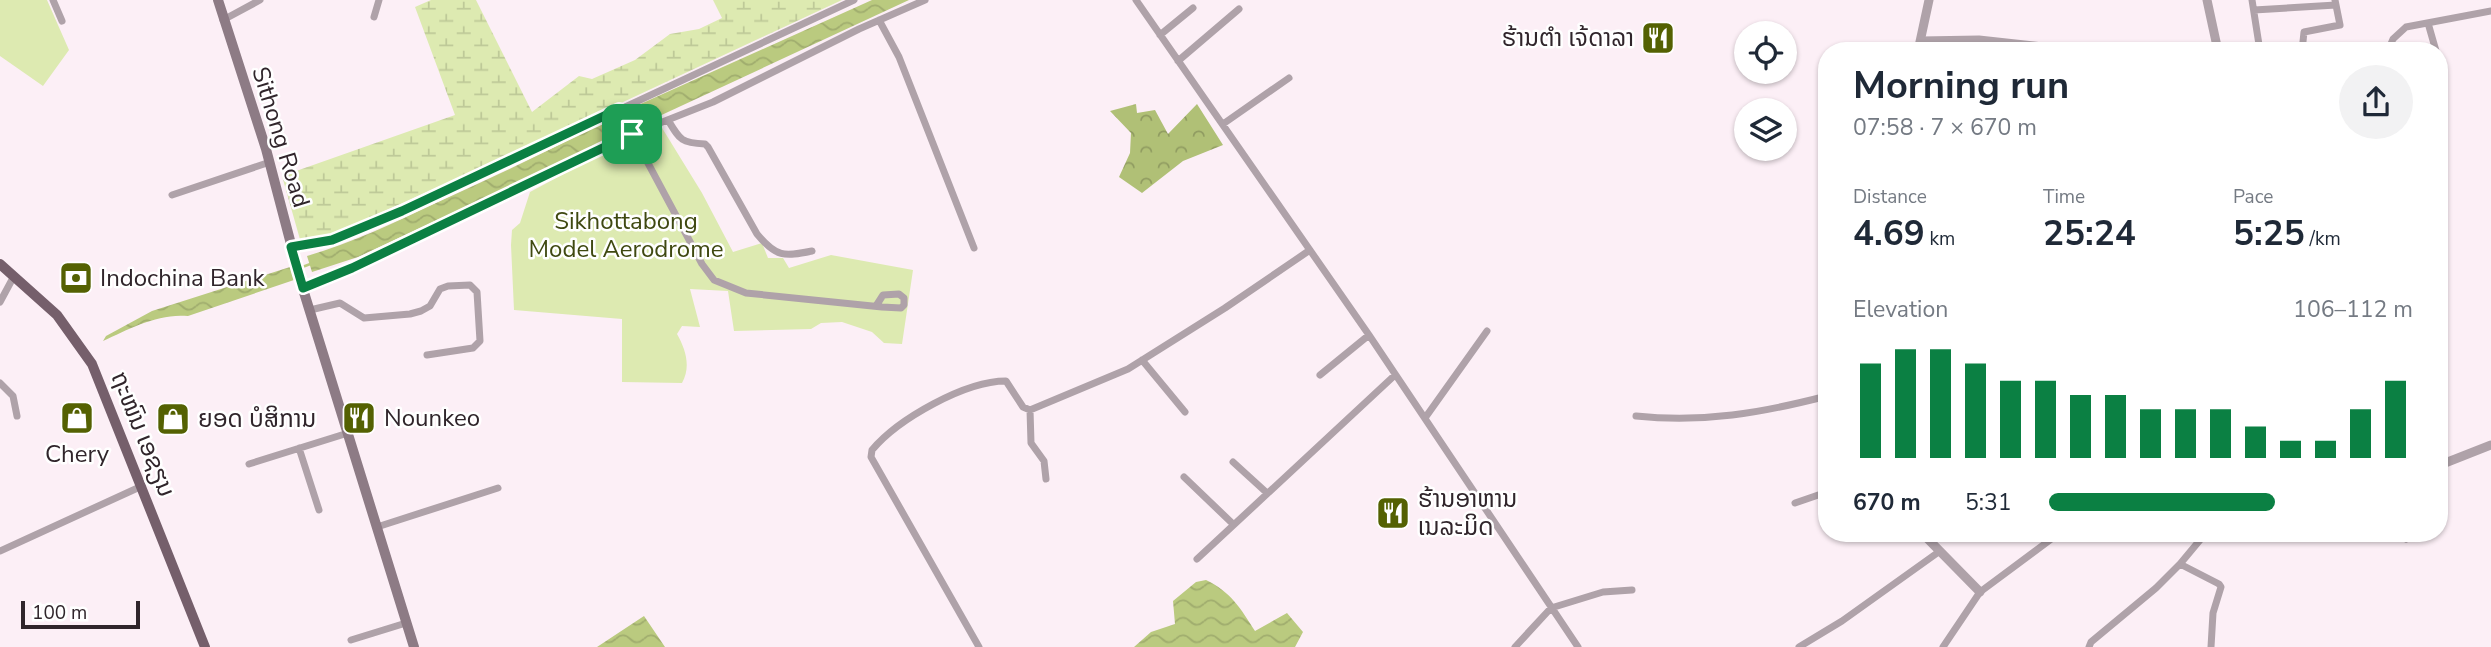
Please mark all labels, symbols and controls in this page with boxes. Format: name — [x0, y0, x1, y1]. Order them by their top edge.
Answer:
restaurant icon: ຮ້ານຕຳ ເຈ້ດາລາ — [1639, 19, 1677, 57]
map controls — [1734, 21, 1797, 161]
button: locate — [1734, 21, 1797, 84]
place label: ຮ້ານຕຳ ເຈ້ດາລາ — [1502, 22, 1634, 54]
text: Morning run — [1853, 60, 2069, 111]
street label: Sithong Road — [244, 63, 318, 211]
button: share — [2339, 65, 2413, 139]
button: layers — [1734, 98, 1797, 161]
pin — [602, 104, 662, 164]
text: 07:58 · 7 × 670 m — [1853, 112, 2037, 143]
icon: arrive — [613, 115, 651, 153]
text: Distance — [1853, 184, 1927, 210]
text: Time — [2043, 184, 2085, 210]
text: Pace — [2233, 184, 2273, 210]
park label: Sikhottabong Model Aerodrome — [529, 205, 723, 265]
text: 4.69 — [1853, 210, 1925, 257]
text: 25:24 — [2043, 210, 2136, 257]
text: 5:25 — [2233, 210, 2305, 257]
text: km — [1925, 226, 1955, 252]
text: /km — [2305, 226, 2341, 252]
bank icon: Indochina Bank — [57, 259, 95, 297]
place label: Indochina Bank — [100, 262, 266, 294]
text: Elevation — [1853, 294, 1948, 325]
text: 106–112 m — [2293, 294, 2413, 325]
street label: ຖະໜົນ ເອຊຽນ — [103, 366, 183, 502]
shop icon: Chery — [58, 399, 96, 437]
restaurant icon: Nounkeo — [340, 399, 378, 437]
shop icon: ຍອດ ບໍສິການ — [154, 400, 192, 438]
place label: Nounkeo — [384, 402, 480, 434]
place label: ຍອດ ບໍສິການ — [198, 403, 316, 435]
place label: Chery — [45, 438, 110, 470]
place label: ຮ້ານອາຫານ ເນລະມິດ — [1418, 483, 1517, 543]
text: 670 m — [1853, 487, 1921, 518]
text: 5:31 — [1965, 487, 2012, 518]
restaurant icon: ຮ້ານອາຫານ ເນລະມິດ — [1374, 494, 1412, 532]
scale bar — [21, 598, 140, 630]
text: 100 m — [32, 600, 87, 626]

